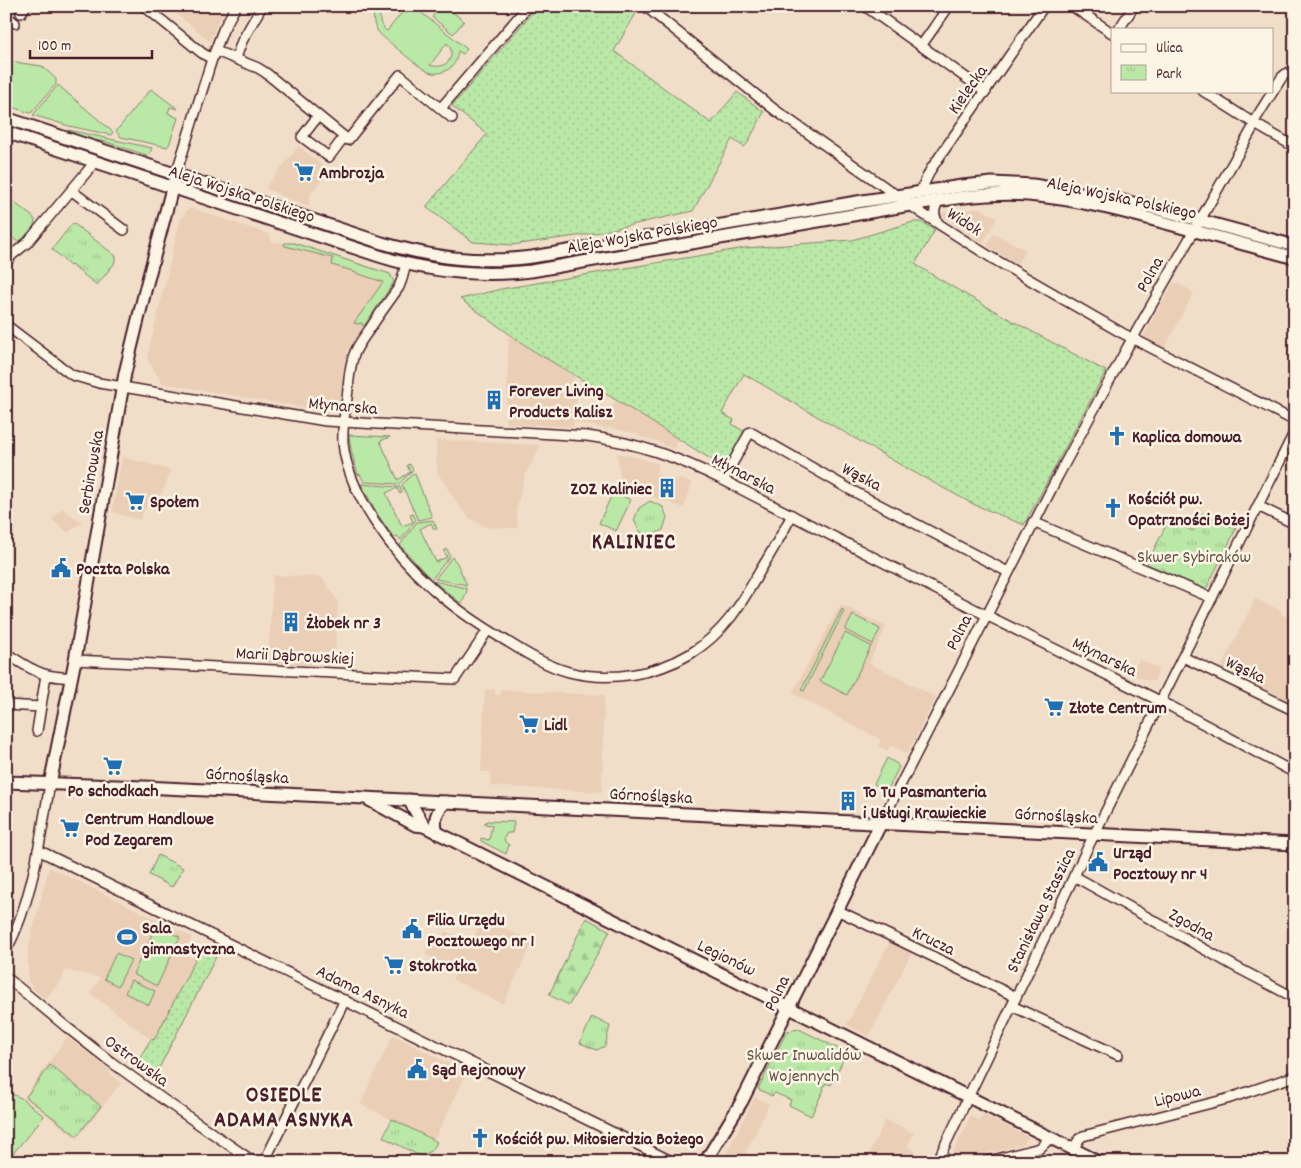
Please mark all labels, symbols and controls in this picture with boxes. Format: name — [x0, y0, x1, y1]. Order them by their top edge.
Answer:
scale bar — [30, 28, 152, 60]
legend — [1111, 28, 1274, 92]
text: 100 m — [38, 36, 71, 58]
text: Ulica — [1156, 38, 1184, 60]
street label: Kielecka — [943, 60, 995, 120]
text: Park — [1156, 64, 1182, 86]
street label: Aleja Wojska Polskiego — [165, 160, 318, 231]
supermarket icon: Ambrozja — [293, 161, 315, 183]
place label: Ambrozja — [319, 162, 384, 187]
street label: Aleja Wojska Polskiego — [1044, 171, 1199, 228]
street label: Widok — [941, 202, 986, 244]
street label: Aleja Wojska Polskiego — [565, 211, 720, 262]
street label: Polna — [1131, 252, 1171, 298]
place label: Forever Living Products Kalisz — [509, 380, 613, 426]
building icon: Forever Living Products Kalisz — [483, 389, 505, 411]
street label: Młynarska — [307, 392, 379, 423]
church icon: Kaplica domowa — [1106, 425, 1128, 447]
place label: Kaplica domowa — [1132, 426, 1242, 451]
street label: Serbinowska — [73, 428, 112, 516]
street label: Młynarska — [706, 448, 780, 502]
street label: Wąska — [837, 457, 886, 499]
building icon: ZOZ Kaliniec — [656, 477, 678, 499]
place label: ZOZ Kaliniec — [571, 478, 652, 503]
place label: Kościół pw. Opatrzności Bożej — [1128, 488, 1250, 534]
supermarket icon: Społem — [124, 490, 146, 512]
place label: Społem — [150, 491, 199, 516]
church icon: Kościół pw. Opatrzności Bożej — [1102, 497, 1124, 519]
district label: KALINIEC — [592, 528, 676, 559]
park label: Skwer Sybiraków — [1137, 546, 1251, 571]
public building icon: Poczta Polska — [50, 557, 72, 579]
place label: Poczta Polska — [76, 558, 170, 583]
street label: Polna — [941, 610, 980, 655]
building icon: Żłobek nr 3 — [280, 611, 302, 633]
place label: Żłobek nr 3 — [306, 612, 381, 637]
street label: Młynarska — [1067, 632, 1141, 685]
street label: Marii Dąbrowskiej — [235, 642, 355, 673]
street label: Wąska — [1221, 651, 1270, 692]
supermarket icon: Złote Centrum — [1043, 696, 1065, 718]
place label: Złote Centrum — [1069, 697, 1167, 722]
supermarket icon: Lidl — [518, 713, 540, 735]
place label: Lidl — [544, 714, 568, 739]
supermarket icon: Po schodkach — [102, 755, 124, 777]
street label: Górnośląska — [204, 763, 290, 792]
place label: Po schodkach — [67, 780, 159, 805]
place label: To Tu Pasmanteria i Usługi Krawieckie — [863, 781, 987, 827]
street label: Górnośląska — [608, 783, 694, 812]
building icon: To Tu Pasmanteria i Usługi Krawieckie — [837, 790, 859, 812]
street label: Górnośląska — [1013, 803, 1099, 832]
place label: Centrum Handlowe Pod Zegarem — [85, 808, 214, 854]
supermarket icon: Centrum Handlowe Pod Zegarem — [59, 817, 81, 839]
place label: Urząd Pocztowy nr 4 — [1113, 842, 1208, 888]
street label: Stanisława Staszica — [1001, 844, 1083, 978]
public building icon: Urząd Pocztowy nr 4 — [1087, 851, 1109, 873]
street label: Zgodna — [1163, 903, 1219, 949]
place label: Filia Urzędu Pocztowego nr 1 — [427, 909, 535, 955]
place label: Sala gimnastyczna — [142, 917, 235, 963]
public building icon: Filia Urzędu Pocztowego nr 1 — [401, 918, 423, 940]
street label: Krucza — [907, 921, 959, 964]
sports icon: Sala gimnastyczna — [116, 926, 138, 948]
street label: Legionów — [692, 934, 759, 984]
supermarket icon: Stokrotka — [383, 954, 405, 976]
place label: Stokrotka — [409, 955, 477, 980]
street label: Adama Asnyka — [311, 960, 413, 1027]
street label: Polna — [759, 971, 798, 1016]
street label: Ostrowska — [98, 1030, 173, 1094]
park label: Skwer Inwalidów Wojennych — [746, 1044, 862, 1090]
public building icon: Sąd Rejonowy — [406, 1058, 428, 1080]
place label: Sąd Rejonowy — [432, 1059, 526, 1084]
street label: Lipowa — [1152, 1079, 1204, 1115]
district label: OSIEDLE ADAMA ASNYKA — [214, 1081, 354, 1137]
church icon: Kościół pw. Miłosierdzia Bożego — [469, 1127, 491, 1149]
place label: Kościół pw. Miłosierdzia Bożego — [495, 1128, 704, 1153]

